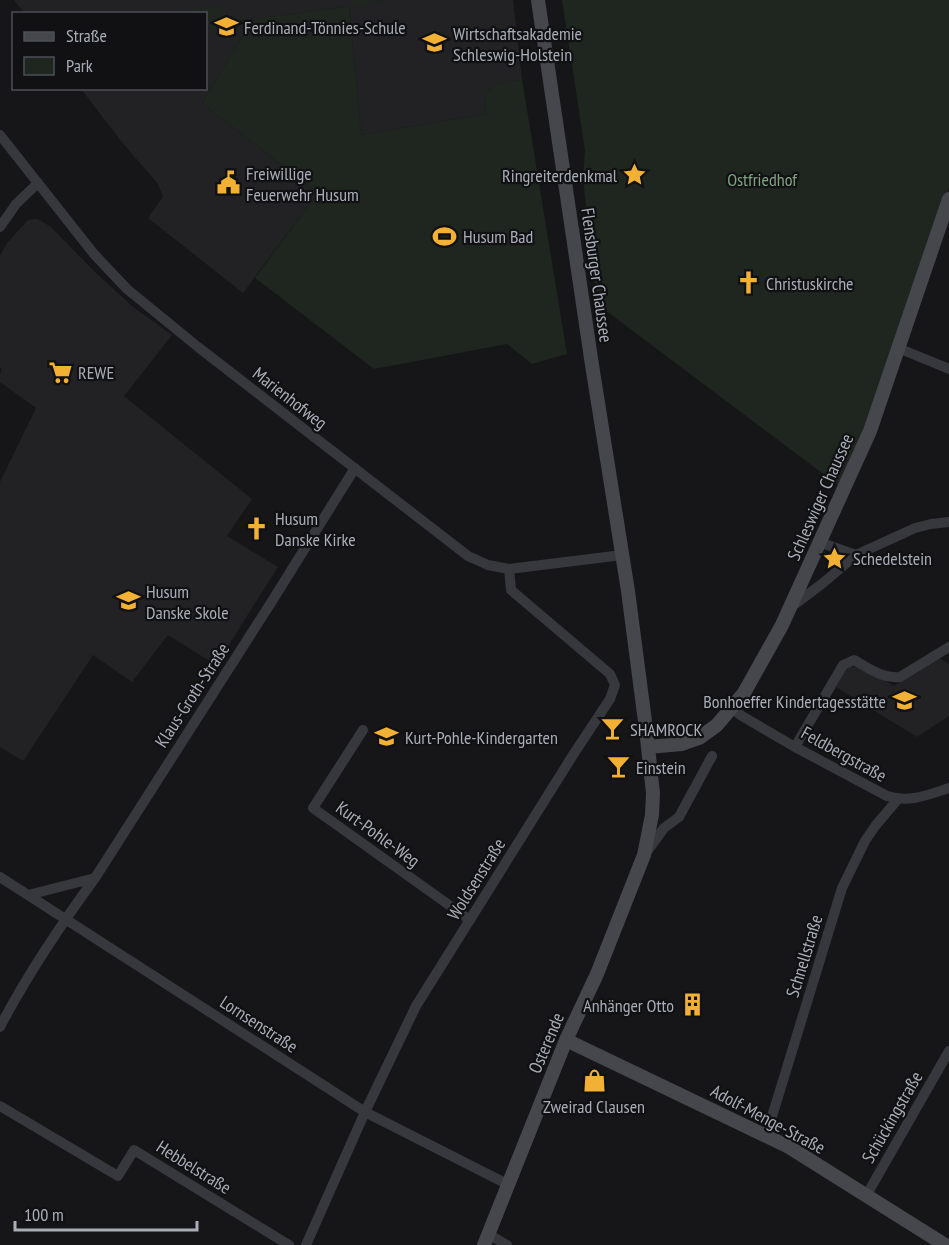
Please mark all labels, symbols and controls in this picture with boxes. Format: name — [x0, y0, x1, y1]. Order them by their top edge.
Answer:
legend — [12, 12, 207, 90]
school or university icon: Ferdinand-Tönnies-Schule — [213, 14, 239, 40]
place label: Ferdinand-Tönnies-Schule — [244, 16, 406, 39]
place label: Wirtschaftsakademie Schleswig-Holstein — [453, 22, 582, 66]
text: Straße — [66, 24, 107, 47]
school or university icon: Wirtschaftsakademie Schleswig-Holstein — [422, 30, 448, 56]
text: Park — [66, 54, 93, 77]
place label: Freiwillige Feuerwehr Husum — [246, 162, 359, 206]
place icon: Ringreiterdenkmal — [622, 162, 648, 188]
place label: Ringreiterdenkmal — [502, 164, 618, 187]
park label: Ostfriedhof — [727, 168, 798, 191]
public building icon: Freiwillige Feuerwehr Husum — [215, 170, 241, 196]
street label: Flensburger Chaussee — [576, 206, 618, 344]
sports icon: Husum Bad — [432, 223, 458, 249]
place label: Husum Bad — [463, 225, 533, 248]
church icon: Christuskirche — [735, 270, 761, 296]
place label: Christuskirche — [766, 272, 854, 295]
supermarket icon: REWE — [47, 359, 73, 385]
place label: REWE — [78, 361, 114, 384]
street label: Marienhofweg — [248, 362, 332, 434]
street label: Schleswiger Chaussee — [782, 430, 858, 564]
place label: Husum Danske Kirke — [275, 507, 356, 551]
church icon: Husum Danske Kirke — [244, 515, 270, 541]
place icon: Schedelstein — [822, 545, 848, 571]
place label: Schedelstein — [853, 547, 932, 570]
place label: Husum Danske Skole — [146, 580, 229, 624]
school or university icon: Husum Danske Skole — [115, 588, 141, 614]
street label: Klaus-Groth-Straße — [150, 638, 234, 752]
school or university icon: Bonhoeffer Kindertagesstätte — [891, 688, 917, 714]
place label: Bonhoeffer Kindertagesstätte — [703, 690, 886, 713]
bar icon: SHAMROCK — [599, 716, 625, 742]
place label: SHAMROCK — [630, 718, 703, 741]
street label: Feldbergstraße — [797, 721, 891, 787]
school or university icon: Kurt-Pohle-Kindergarten — [374, 724, 400, 750]
place label: Kurt-Pohle-Kindergarten — [405, 726, 558, 749]
bar icon: Einstein — [605, 754, 631, 780]
place label: Einstein — [636, 756, 686, 779]
street label: Kurt-Pohle-Weg — [332, 796, 424, 872]
street label: Woldsenstraße — [442, 834, 510, 924]
street label: Schnellstraße — [781, 912, 827, 1000]
street label: Lornsenstraße — [216, 990, 302, 1058]
building icon: Anhänger Otto — [679, 992, 705, 1018]
place label: Anhänger Otto — [583, 994, 674, 1017]
street label: Osterende — [523, 1009, 569, 1077]
shop icon: Zweirad Clausen — [581, 1067, 607, 1093]
street label: Schückingstraße — [856, 1067, 928, 1167]
street label: Adolf-Menge-Straße — [707, 1079, 829, 1159]
place label: Zweirad Clausen — [543, 1095, 645, 1118]
street label: Hebbelstraße — [152, 1135, 236, 1199]
scale bar — [15, 1194, 196, 1232]
text: 100 m — [24, 1203, 64, 1226]

